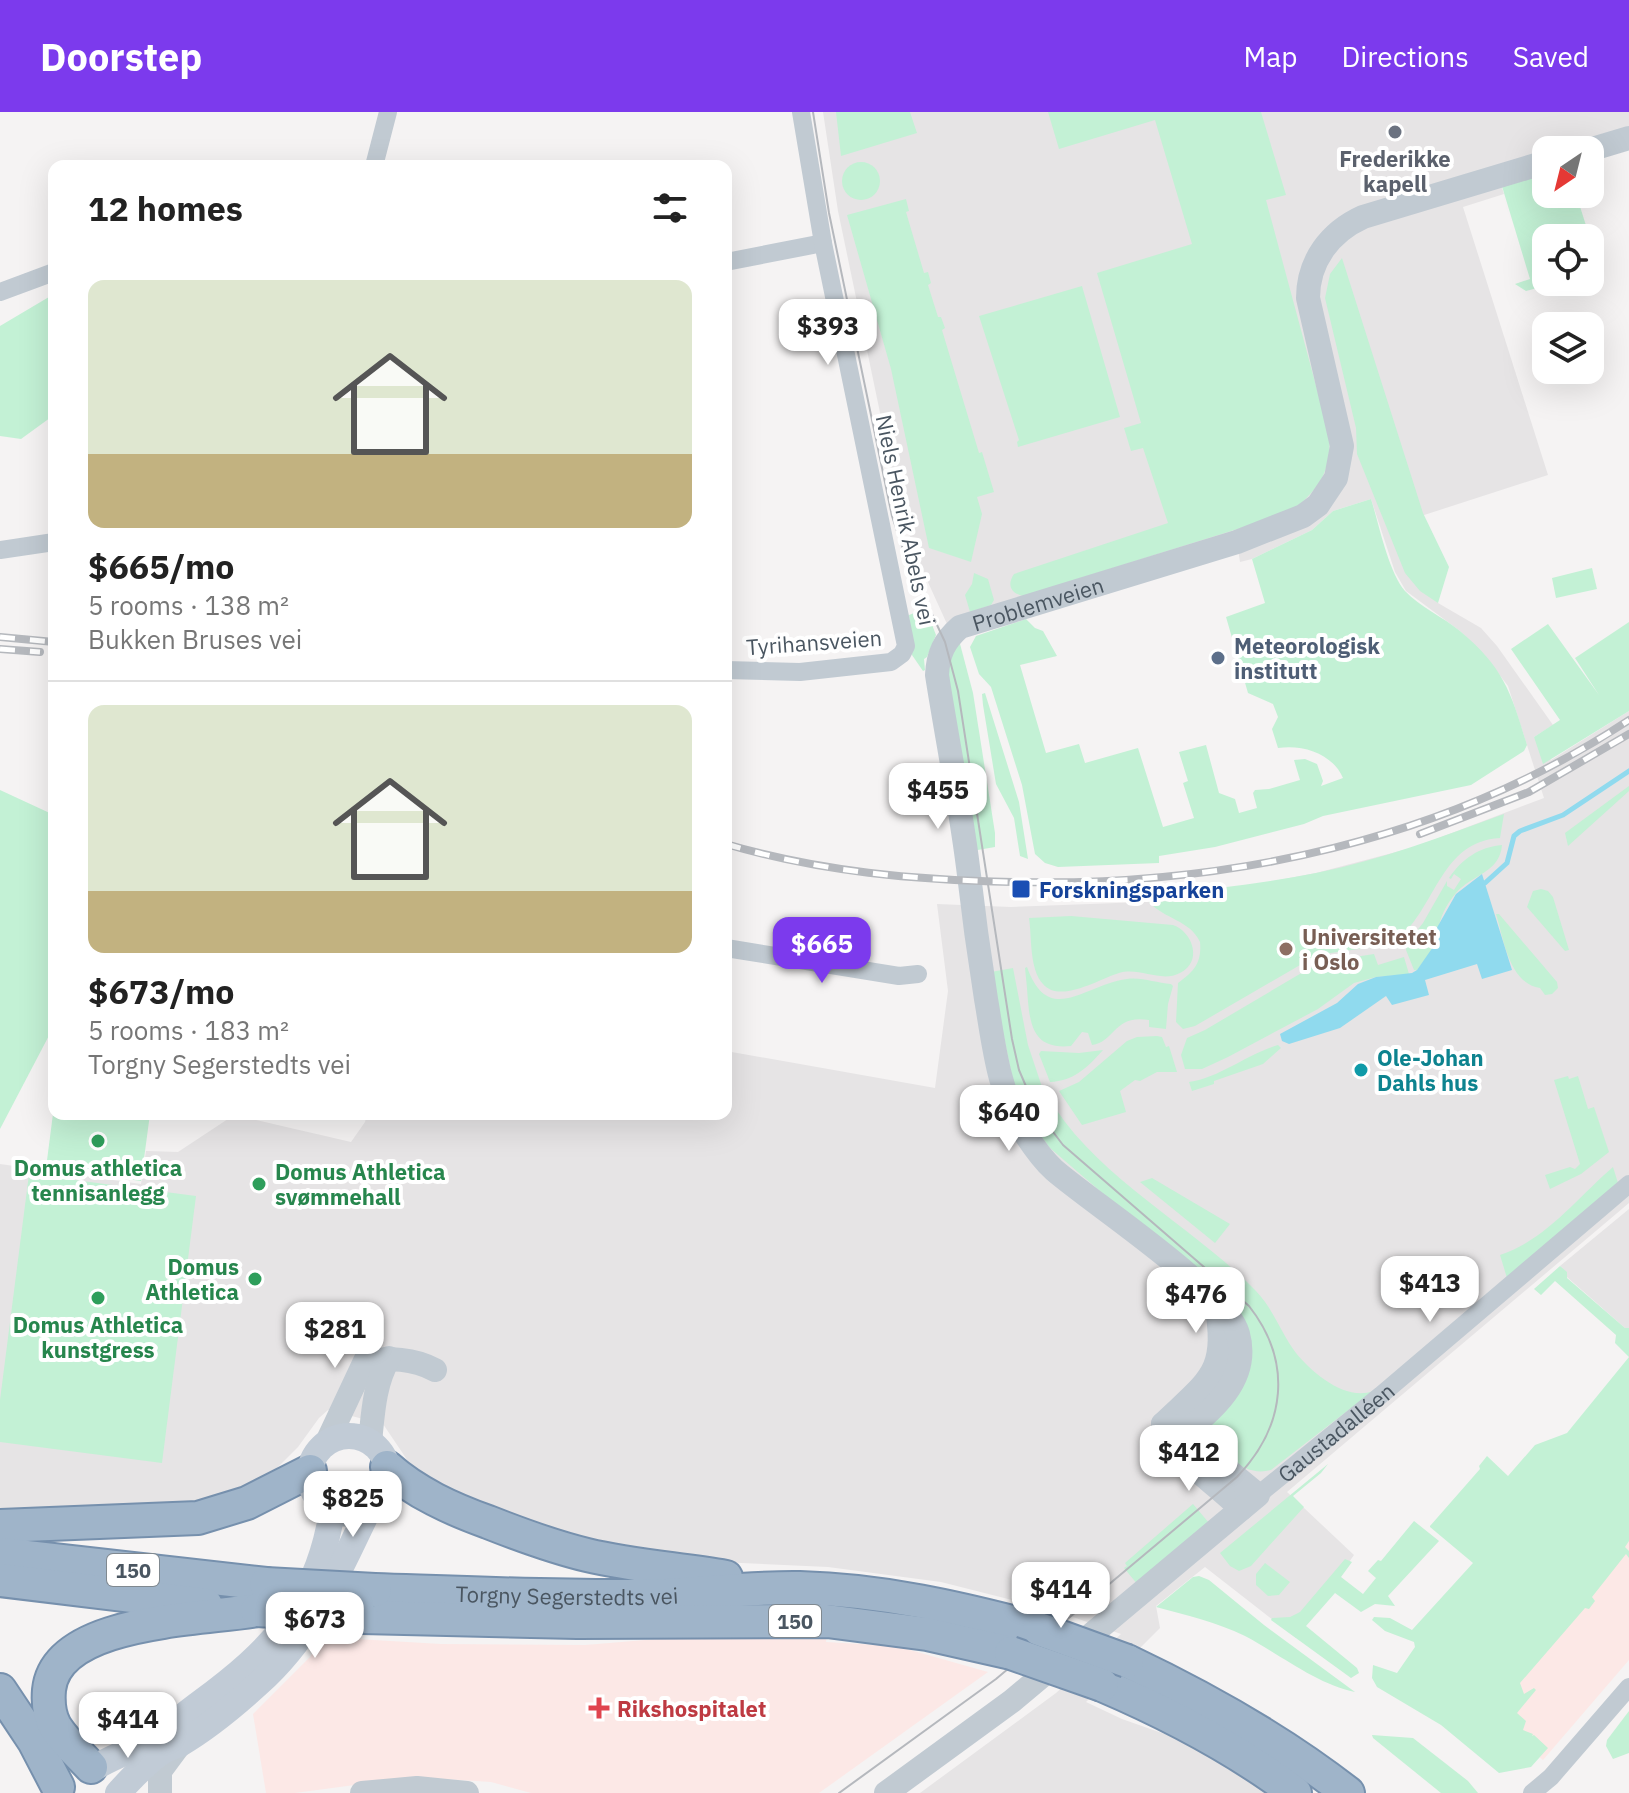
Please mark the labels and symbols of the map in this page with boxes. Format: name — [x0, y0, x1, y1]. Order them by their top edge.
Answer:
marker: Frederikke kapell — [1386, 123, 1404, 141]
north arrow — [1532, 136, 1604, 208]
place label: Frederikke kapell — [1339, 144, 1451, 198]
pin: $393 — [781, 299, 875, 367]
street label: Niels Henrik Abels vei — [870, 412, 942, 628]
street label: Problemveien — [968, 569, 1107, 637]
street label: Tyrihansveien — [745, 623, 883, 661]
place label: Meteorologisk institutt — [1234, 631, 1380, 685]
marker: Meteorologisk institutt — [1209, 649, 1227, 667]
pin: $455 — [891, 763, 985, 831]
place label: Forskningsparken — [1039, 875, 1224, 904]
marker: Forskningsparken — [1010, 878, 1032, 900]
pin: $665 — [775, 917, 869, 985]
place label: Universitetet i Oslo — [1302, 922, 1437, 976]
marker: Universitetet i Oslo — [1277, 940, 1295, 958]
place label: Ole-Johan Dahls hus — [1377, 1043, 1484, 1097]
marker: Ole-Johan Dahls hus — [1352, 1061, 1370, 1079]
pin: $640 — [962, 1085, 1056, 1153]
marker: Domus athletica tennisanlegg — [89, 1132, 107, 1150]
place label: Domus athletica tennisanlegg — [14, 1153, 182, 1207]
place label: Domus Athletica svømmehall — [275, 1157, 446, 1211]
marker: Domus Athletica svømmehall — [250, 1175, 268, 1193]
place label: Domus Athletica — [145, 1252, 239, 1306]
pin: $413 — [1383, 1256, 1477, 1324]
pin: $476 — [1149, 1267, 1243, 1335]
marker: Domus Athletica — [246, 1270, 264, 1288]
marker: Domus Athletica kunstgress — [89, 1289, 107, 1307]
pin: $281 — [288, 1302, 382, 1370]
place label: Domus Athletica kunstgress — [13, 1310, 183, 1364]
street label: Gaustadalléen — [1271, 1376, 1400, 1488]
pin: $412 — [1142, 1425, 1236, 1493]
pin: $825 — [306, 1471, 400, 1539]
road number: 150 — [107, 1554, 159, 1586]
pin: $414 — [1014, 1562, 1108, 1630]
street label: Torgny Segerstedts vei — [455, 1578, 679, 1611]
pin: $673 — [268, 1592, 362, 1660]
road number: 150 — [769, 1605, 821, 1637]
pin: $414 — [81, 1692, 175, 1760]
place label: Rikshospitalet — [617, 1694, 766, 1723]
marker: Rikshospitalet — [588, 1697, 610, 1719]

